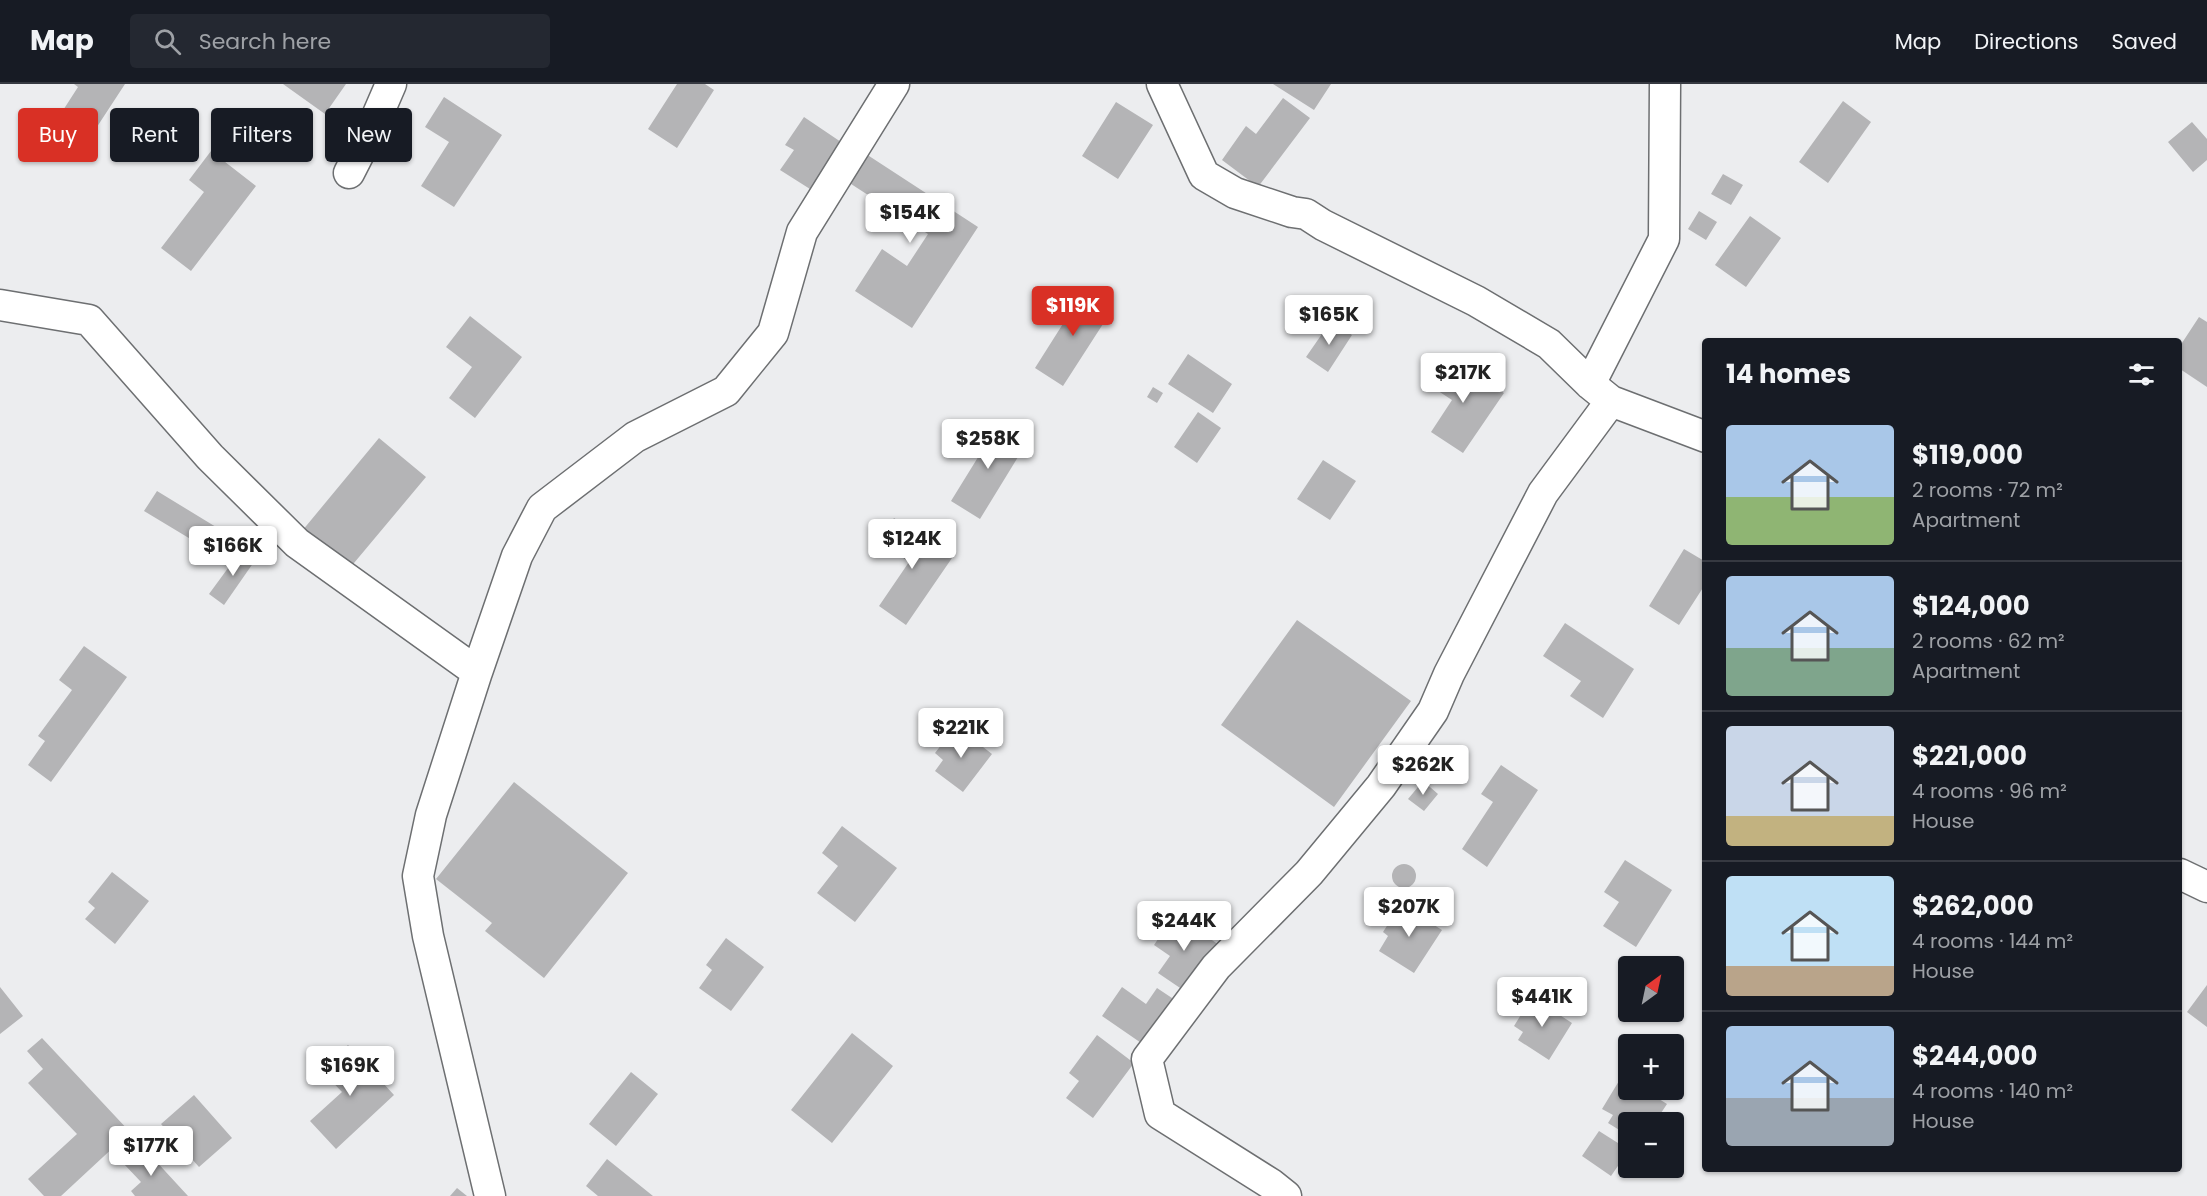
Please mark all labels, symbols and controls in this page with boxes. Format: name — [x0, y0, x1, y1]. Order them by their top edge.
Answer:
search box — [130, 14, 550, 68]
text: Map — [30, 21, 94, 60]
icon: search — [151, 25, 184, 58]
text: Search here — [199, 26, 331, 57]
text: Map — [1895, 27, 1941, 56]
text: Directions — [1974, 27, 2078, 56]
text: Saved — [2111, 27, 2177, 56]
chip: Buy — [18, 108, 98, 162]
chip: Rent — [110, 108, 199, 162]
chip: Filters — [211, 108, 313, 162]
chip: New — [325, 108, 412, 162]
pin: $154K — [868, 193, 952, 244]
text: $154K — [879, 198, 941, 226]
pin: $119K — [1031, 286, 1115, 337]
text: $119K — [1046, 291, 1100, 319]
pin: $165K — [1287, 295, 1371, 346]
text: $165K — [1299, 300, 1359, 328]
pin: $217K — [1421, 353, 1505, 404]
text: 14 homes — [1726, 356, 1851, 392]
text: $217K — [1435, 358, 1491, 386]
icon: filters — [2125, 358, 2158, 391]
pin: $258K — [946, 419, 1030, 470]
text: $258K — [956, 424, 1020, 452]
text: $119,000 — [1912, 437, 2023, 473]
icon: home — [1774, 449, 1846, 521]
text: 2 rooms · 72 m² — [1912, 476, 2063, 504]
text: Apartment — [1912, 506, 2020, 534]
pin: $124K — [870, 519, 954, 570]
text: $124K — [882, 524, 942, 552]
pin: $166K — [191, 526, 275, 577]
text: $166K — [203, 531, 263, 559]
text: $124,000 — [1912, 588, 2030, 624]
icon: home — [1774, 600, 1846, 672]
text: 2 rooms · 62 m² — [1912, 627, 2065, 655]
text: Apartment — [1912, 657, 2020, 685]
pin: $221K — [919, 708, 1003, 759]
text: $221K — [932, 713, 990, 741]
text: $221,000 — [1912, 738, 2027, 774]
pin: $262K — [1381, 745, 1465, 796]
text: $262K — [1392, 750, 1454, 778]
icon: home — [1774, 750, 1846, 822]
text: 4 rooms · 96 m² — [1912, 777, 2067, 805]
text: House — [1912, 807, 1974, 835]
pin: $207K — [1367, 887, 1451, 938]
text: $262,000 — [1912, 888, 2034, 924]
text: $207K — [1378, 892, 1440, 920]
icon: home — [1774, 900, 1846, 972]
pin: $244K — [1142, 901, 1226, 952]
text: $244K — [1151, 906, 1217, 934]
text: 4 rooms · 144 m² — [1912, 927, 2073, 955]
north arrow — [1618, 956, 1684, 1022]
map controls — [1618, 956, 1684, 1178]
text: House — [1912, 957, 1974, 985]
pin: $441K — [1500, 977, 1584, 1028]
text: $441K — [1511, 982, 1573, 1010]
button: + — [1618, 1034, 1684, 1100]
text: $244,000 — [1912, 1038, 2037, 1074]
pin: $169K — [308, 1046, 392, 1097]
icon: home — [1774, 1050, 1846, 1122]
text: $169K — [320, 1051, 380, 1079]
text: 4 rooms · 140 m² — [1912, 1077, 2073, 1105]
text: House — [1912, 1107, 1974, 1135]
button: − — [1618, 1112, 1684, 1178]
pin: $177K — [109, 1126, 193, 1177]
text: $177K — [123, 1131, 179, 1159]

